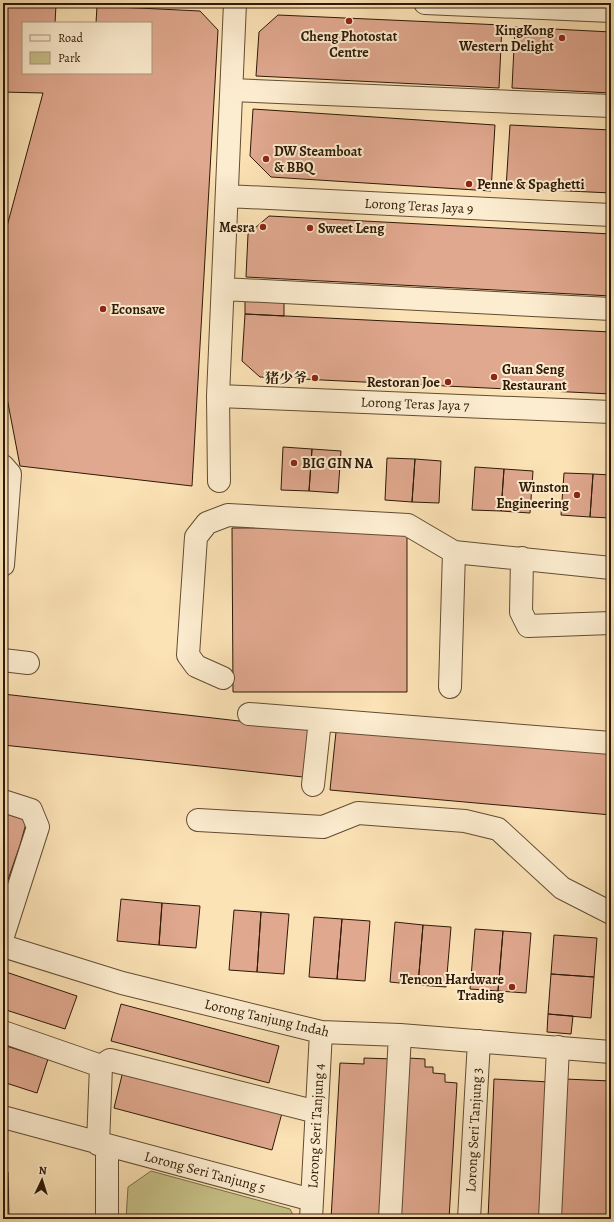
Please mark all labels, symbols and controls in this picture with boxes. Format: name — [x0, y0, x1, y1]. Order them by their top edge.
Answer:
marker: Cheng Photostat Centre — [344, 16, 354, 26]
place label: KingKong Western Delight — [458, 21, 555, 56]
legend — [22, 22, 152, 74]
place label: Cheng Photostat Centre — [301, 27, 398, 62]
text: Road — [58, 30, 84, 46]
marker: KingKong Western Delight — [557, 33, 567, 43]
text: Park — [58, 50, 81, 66]
place label: DW Steamboat & BBQ — [274, 142, 363, 177]
marker: DW Steamboat & BBQ — [261, 154, 271, 164]
place label: Penne & Spaghetti — [477, 175, 585, 194]
marker: Penne & Spaghetti — [464, 179, 474, 189]
street label: Lorong Teras Jaya 9 — [364, 194, 474, 218]
place label: Mesra — [219, 218, 255, 237]
place label: Sweet Leng — [318, 219, 385, 238]
marker: Mesra — [258, 222, 268, 232]
marker: Sweet Leng — [305, 223, 315, 233]
place label: Econsave — [111, 300, 166, 319]
marker: Econsave — [98, 304, 108, 314]
place label: Guan Seng Restaurant — [502, 360, 567, 395]
place label: 猪少爷 — [265, 369, 307, 388]
marker: Guan Seng Restaurant — [489, 372, 499, 382]
marker: 猪少爷 — [310, 373, 320, 383]
place label: Restoran Joe — [367, 373, 441, 392]
marker: Restoran Joe — [443, 377, 453, 387]
street label: Lorong Teras Jaya 7 — [360, 393, 470, 415]
place label: BIG GIN NA — [302, 454, 373, 473]
marker: BIG GIN NA — [289, 458, 299, 468]
place label: Winston Engineering — [496, 478, 570, 513]
marker: Winston Engineering — [572, 490, 582, 500]
place label: Tencon Hardware Trading — [400, 970, 505, 1005]
marker: Tencon Hardware Trading — [507, 982, 517, 992]
street label: Lorong Tanjung Indah — [203, 994, 332, 1042]
street label: Lorong Seri Tanjung 4 — [303, 1063, 329, 1189]
street label: Lorong Seri Tanjung 3 — [461, 1067, 487, 1193]
street label: Lorong Seri Tanjung 5 — [142, 1147, 268, 1197]
north arrow — [22, 1160, 62, 1200]
text: N — [38, 1163, 47, 1178]

